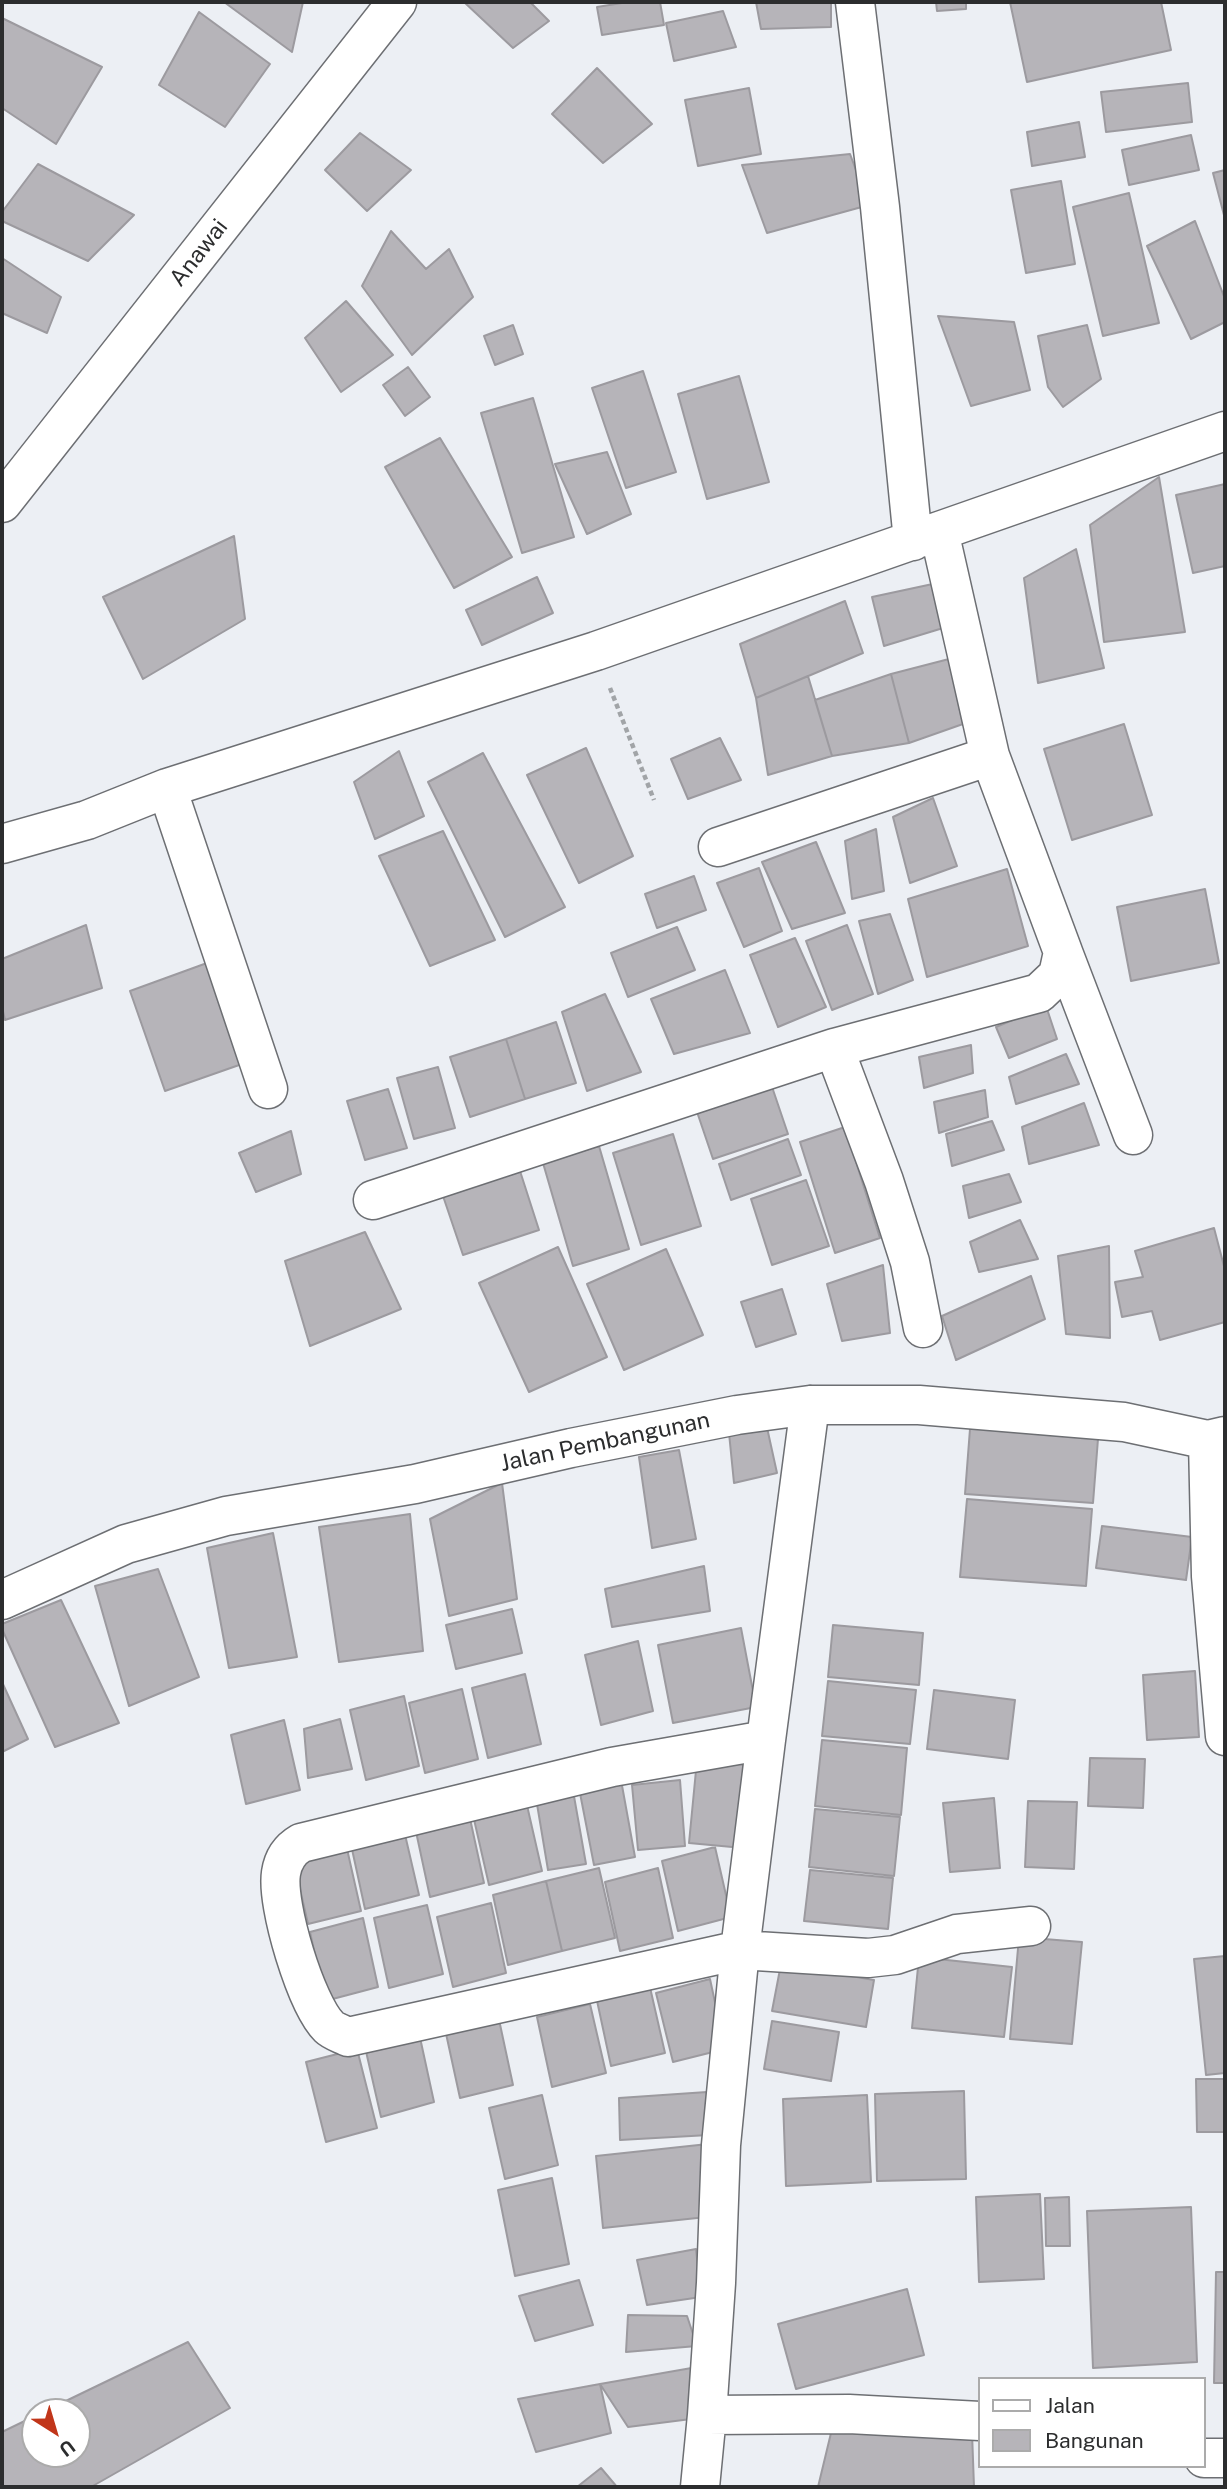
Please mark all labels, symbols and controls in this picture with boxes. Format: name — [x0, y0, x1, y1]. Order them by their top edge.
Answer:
street label: Anawai — [164, 214, 234, 292]
street label: Jalan Pembangunan — [498, 1406, 712, 1478]
legend — [978, 2377, 1206, 2468]
text: Jalan — [1045, 2393, 1095, 2418]
north arrow — [21, 2398, 91, 2468]
text: Bangunan — [1045, 2428, 1144, 2453]
text: U — [55, 2435, 80, 2461]

